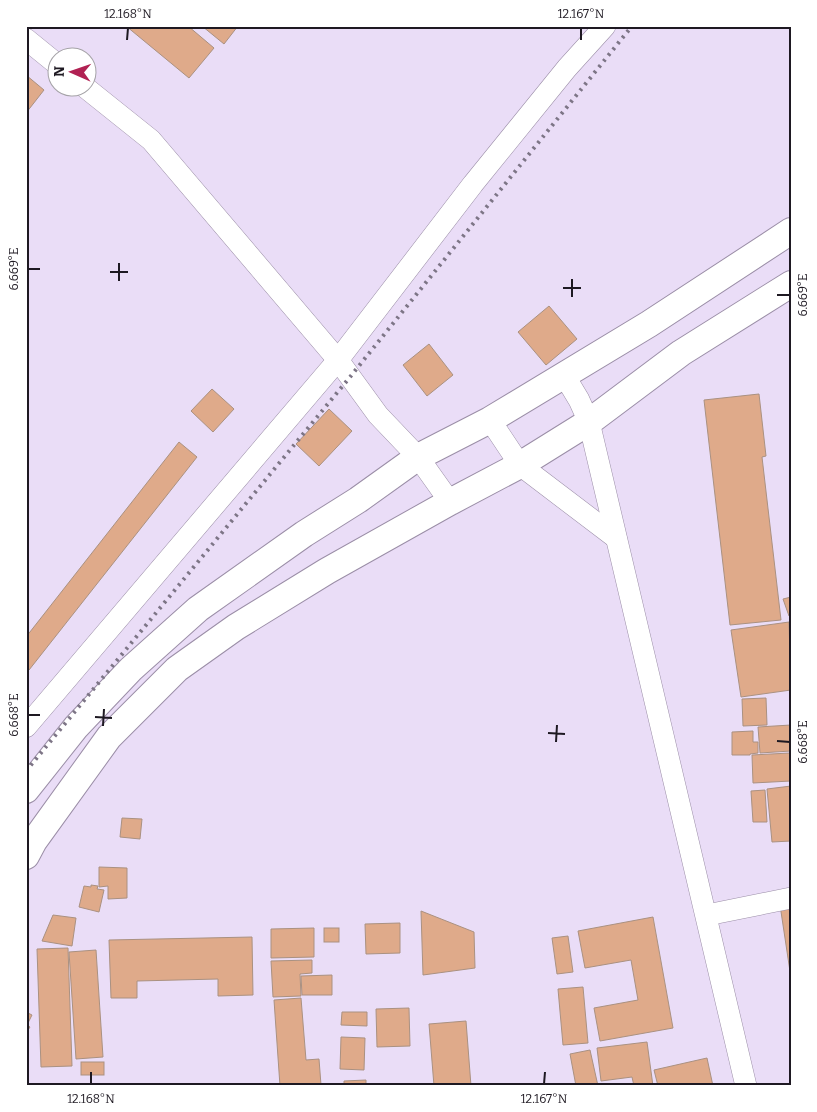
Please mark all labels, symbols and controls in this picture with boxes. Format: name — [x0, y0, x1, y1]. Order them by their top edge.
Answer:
text: 12.168°N — [104, 7, 152, 21]
text: 12.167°N — [558, 7, 605, 21]
north arrow — [48, 48, 98, 98]
text: N — [51, 66, 68, 77]
text: 6.669°E — [7, 247, 21, 291]
text: 6.669°E — [796, 273, 810, 317]
text: 6.668°E — [7, 693, 21, 737]
text: 6.668°E — [796, 720, 810, 764]
text: 12.168°N — [67, 1092, 115, 1106]
text: 12.167°N — [521, 1092, 568, 1106]

